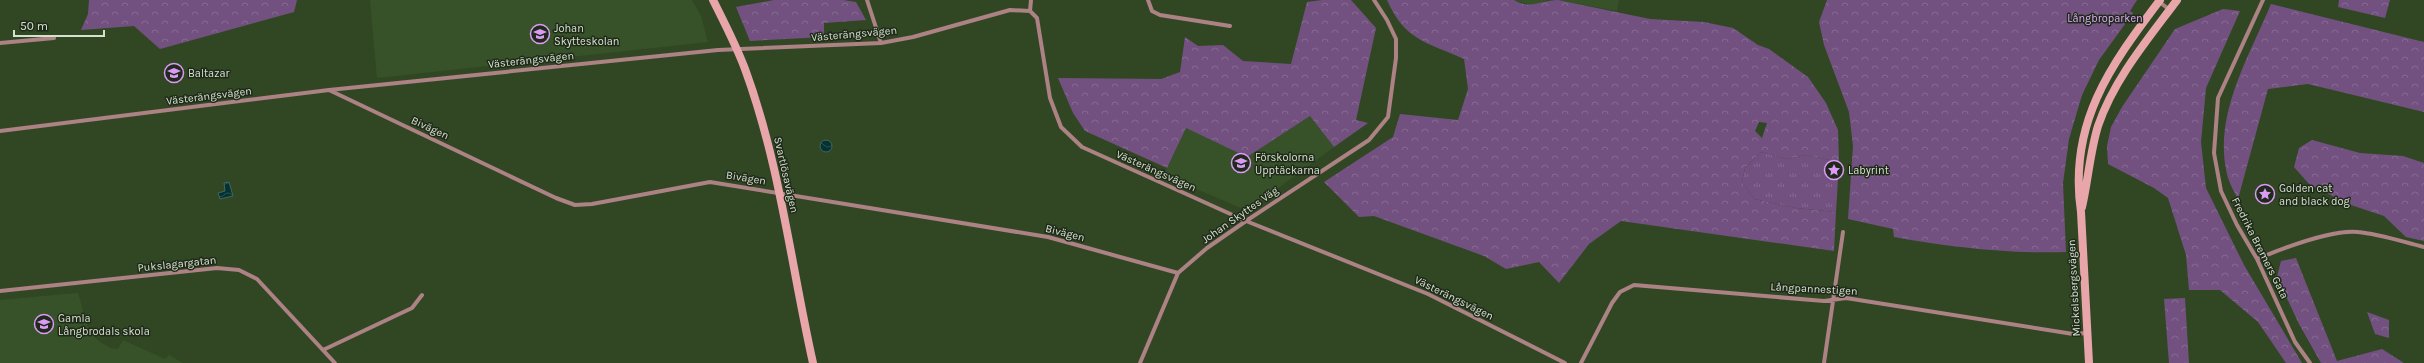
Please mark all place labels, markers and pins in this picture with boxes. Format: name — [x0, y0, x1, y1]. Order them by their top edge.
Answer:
place label: Johan Skytteskolan — [554, 22, 619, 48]
school or university icon: Johan Skytteskolan — [529, 23, 551, 45]
school or university icon: Baltazar — [163, 62, 185, 84]
place label: Baltazar — [188, 67, 229, 80]
place label: Förskolorna Upptäckarna — [1255, 151, 1320, 177]
school or university icon: Förskolorna Upptäckarna — [1230, 152, 1252, 174]
place icon: Labyrint — [1823, 159, 1845, 181]
place label: Labyrint — [1848, 164, 1889, 177]
place label: Golden cat and black dog — [2279, 182, 2350, 208]
place icon: Golden cat and black dog — [2254, 183, 2276, 205]
place label: Gamla Långbrodals skola — [58, 312, 150, 338]
school or university icon: Gamla Långbrodals skola — [33, 313, 55, 335]

